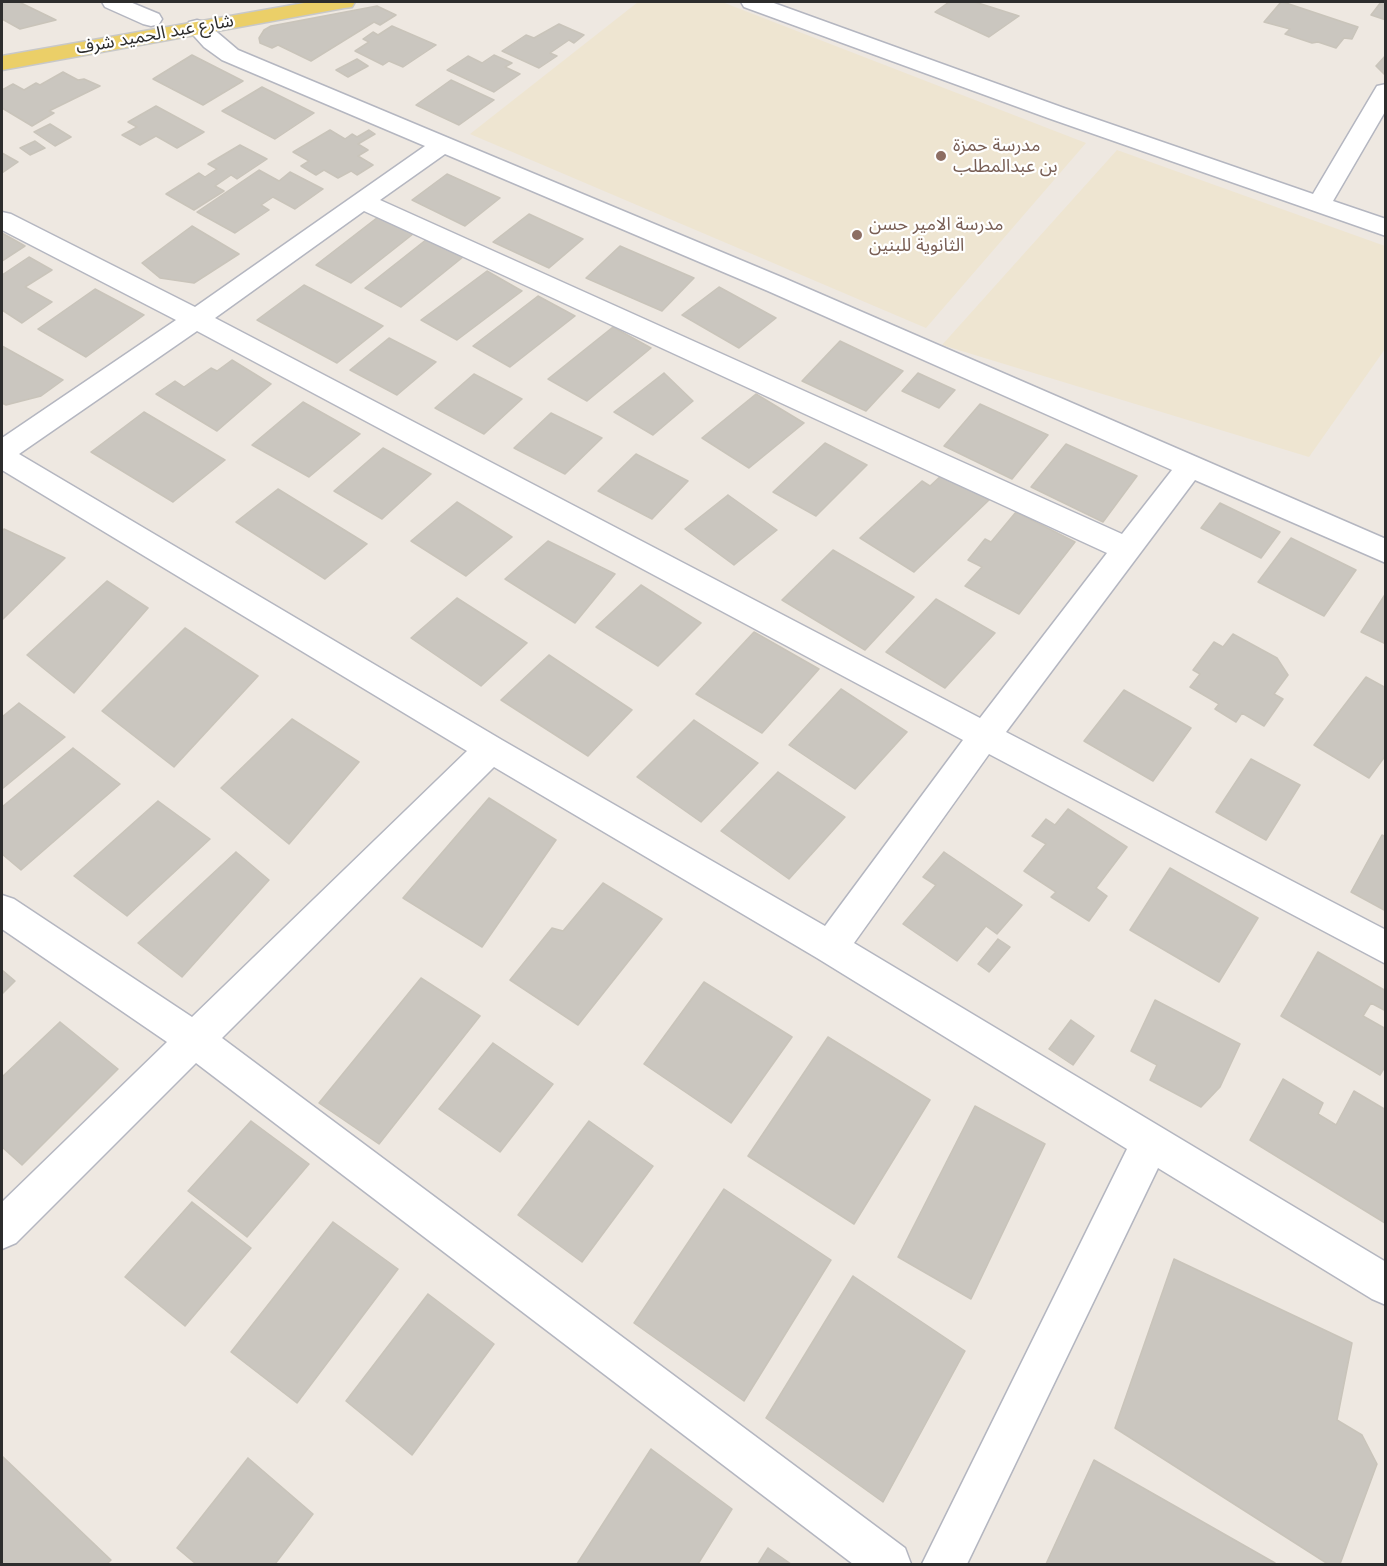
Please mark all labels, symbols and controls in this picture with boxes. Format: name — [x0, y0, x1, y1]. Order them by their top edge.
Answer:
street label: شارع عبد الحميد شرف — [75, 11, 235, 59]
place label: مدرسة حمزة بن عبدالمطلب — [953, 135, 1058, 178]
marker: مدرسة حمزة بن عبدالمطلب — [934, 149, 948, 163]
place label: مدرسة الامير حسن الثانوية للبنين — [869, 214, 1003, 256]
marker: مدرسة الامير حسن الثانوية للبنين — [850, 228, 864, 242]

